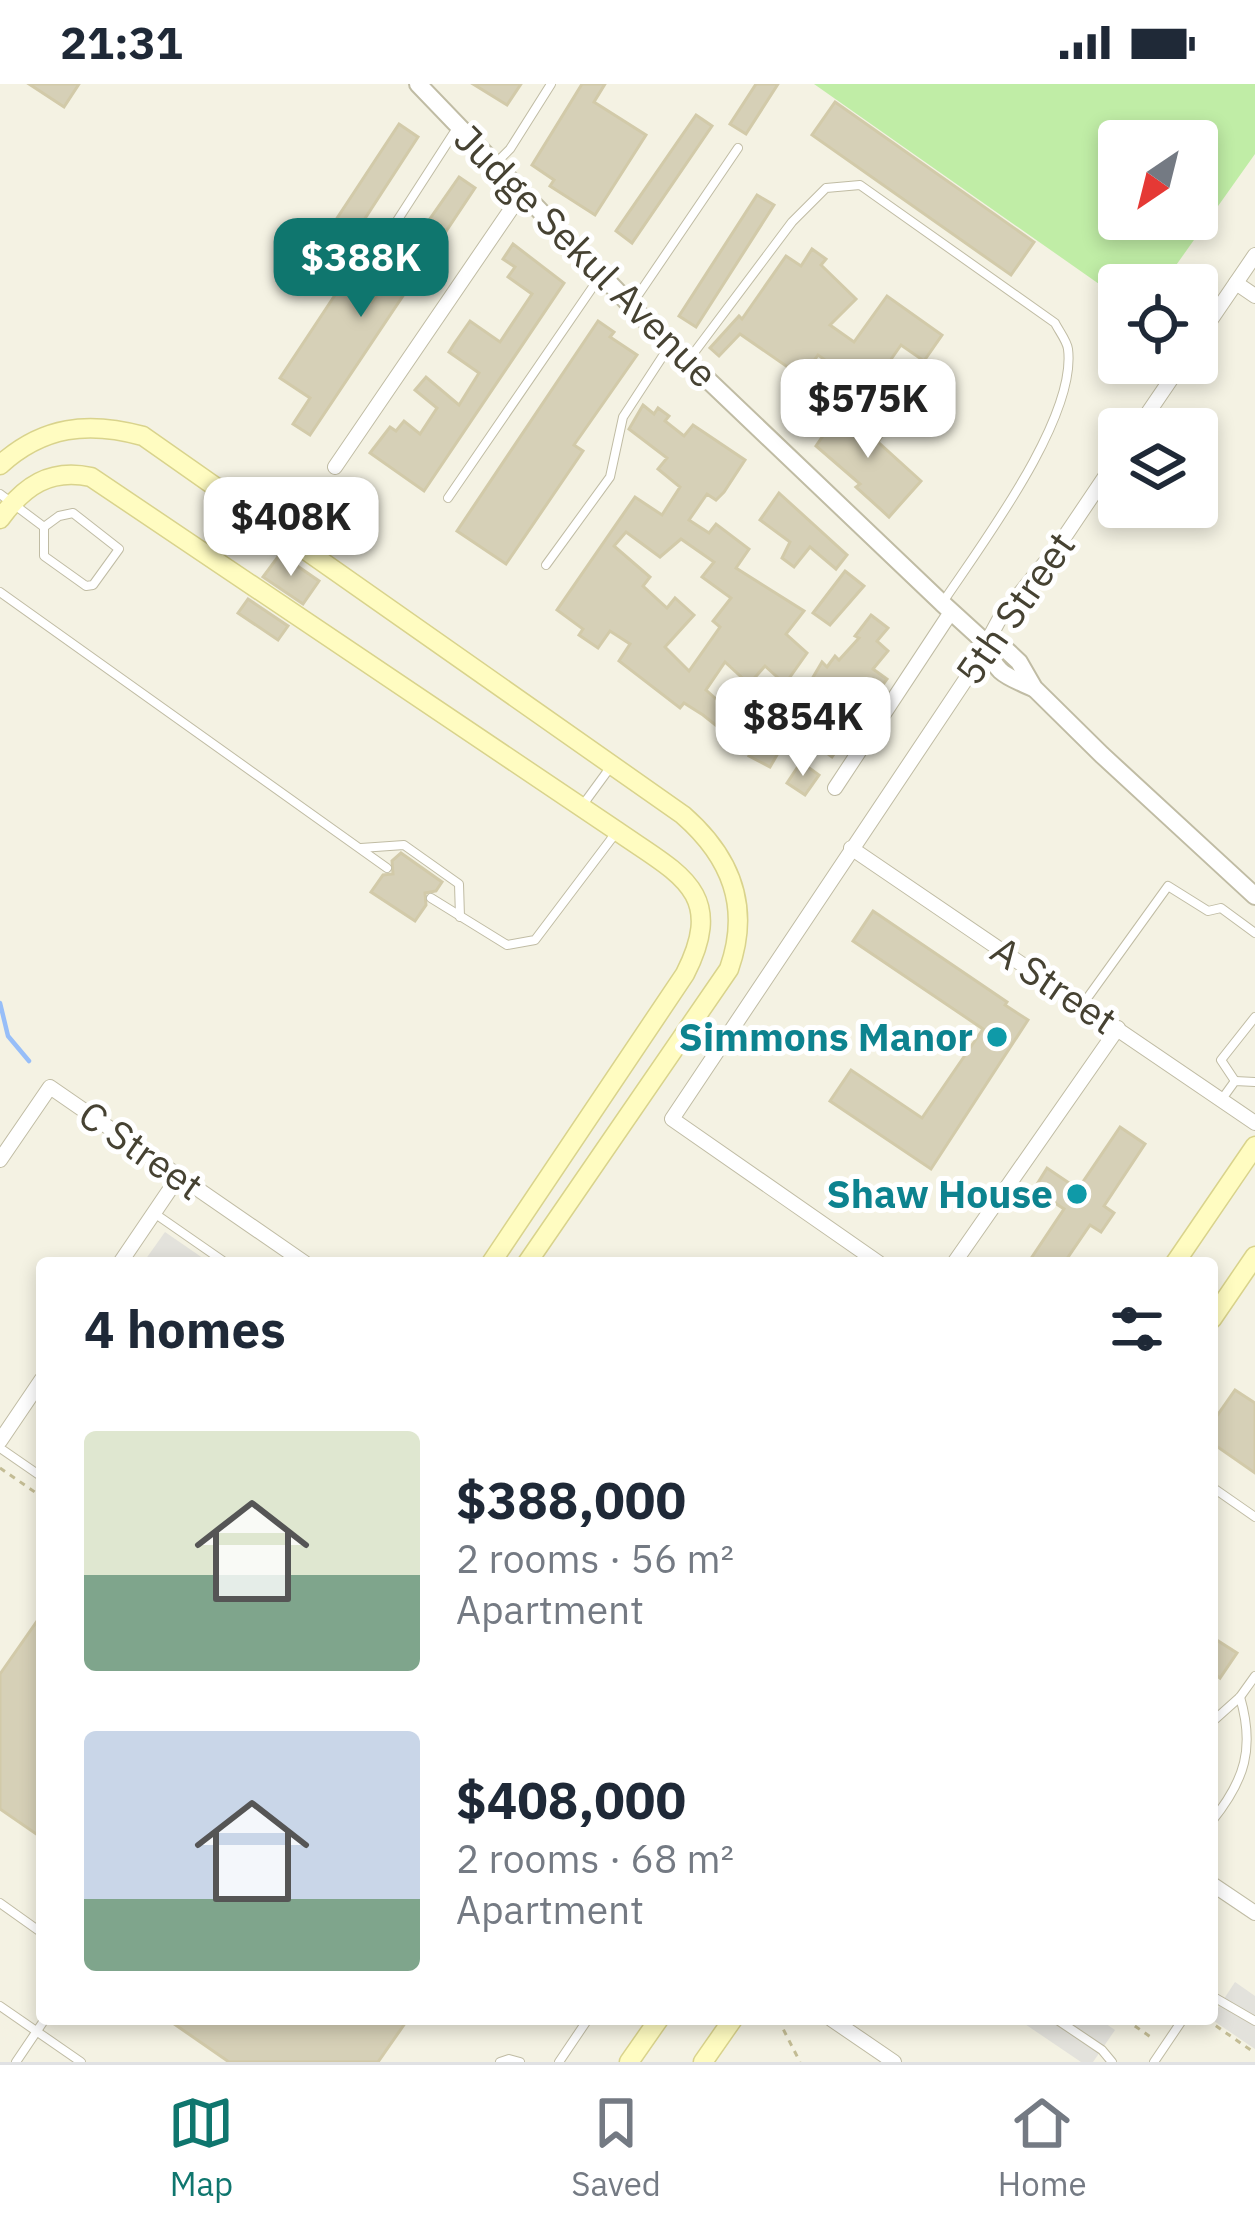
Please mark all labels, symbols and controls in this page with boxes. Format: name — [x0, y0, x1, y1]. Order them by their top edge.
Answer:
text: 21:31 — [60, 13, 183, 71]
street label: Judge Sekul Avenue — [444, 113, 729, 398]
north arrow — [1098, 120, 1218, 240]
map controls — [1098, 120, 1218, 528]
pin: $388K — [277, 218, 445, 320]
text: $388K — [301, 231, 421, 282]
button: locate — [1098, 264, 1218, 384]
pin: $575K — [784, 359, 952, 461]
text: $575K — [808, 372, 928, 423]
button: layers — [1098, 408, 1218, 528]
pin: $408K — [207, 477, 375, 579]
text: $408K — [231, 490, 351, 541]
street label: 5th Street — [943, 521, 1086, 694]
pin: $854K — [719, 677, 887, 779]
text: $854K — [743, 690, 863, 741]
street label: A Street — [981, 924, 1127, 1045]
place label: Simmons Manor — [679, 1011, 973, 1062]
marker: Simmons Manor — [984, 1024, 1010, 1050]
street label: C Street — [69, 1088, 213, 1211]
place label: Shaw House — [826, 1168, 1053, 1219]
marker: Shaw House — [1064, 1181, 1090, 1207]
text: 4 homes — [84, 1296, 286, 1362]
icon: filters — [1104, 1296, 1170, 1362]
text: $388,000 — [456, 1467, 686, 1533]
icon: home — [180, 1479, 324, 1623]
text: 2 rooms · 56 m² — [456, 1533, 734, 1584]
text: Apartment — [456, 1584, 644, 1635]
text: $408,000 — [456, 1767, 686, 1833]
icon: home — [180, 1779, 324, 1923]
text: 2 rooms · 68 m² — [456, 1833, 734, 1884]
text: Apartment — [456, 1884, 644, 1935]
tab: Map — [168, 2090, 234, 2205]
tab: Saved — [571, 2090, 661, 2205]
tab: Home — [998, 2090, 1087, 2205]

